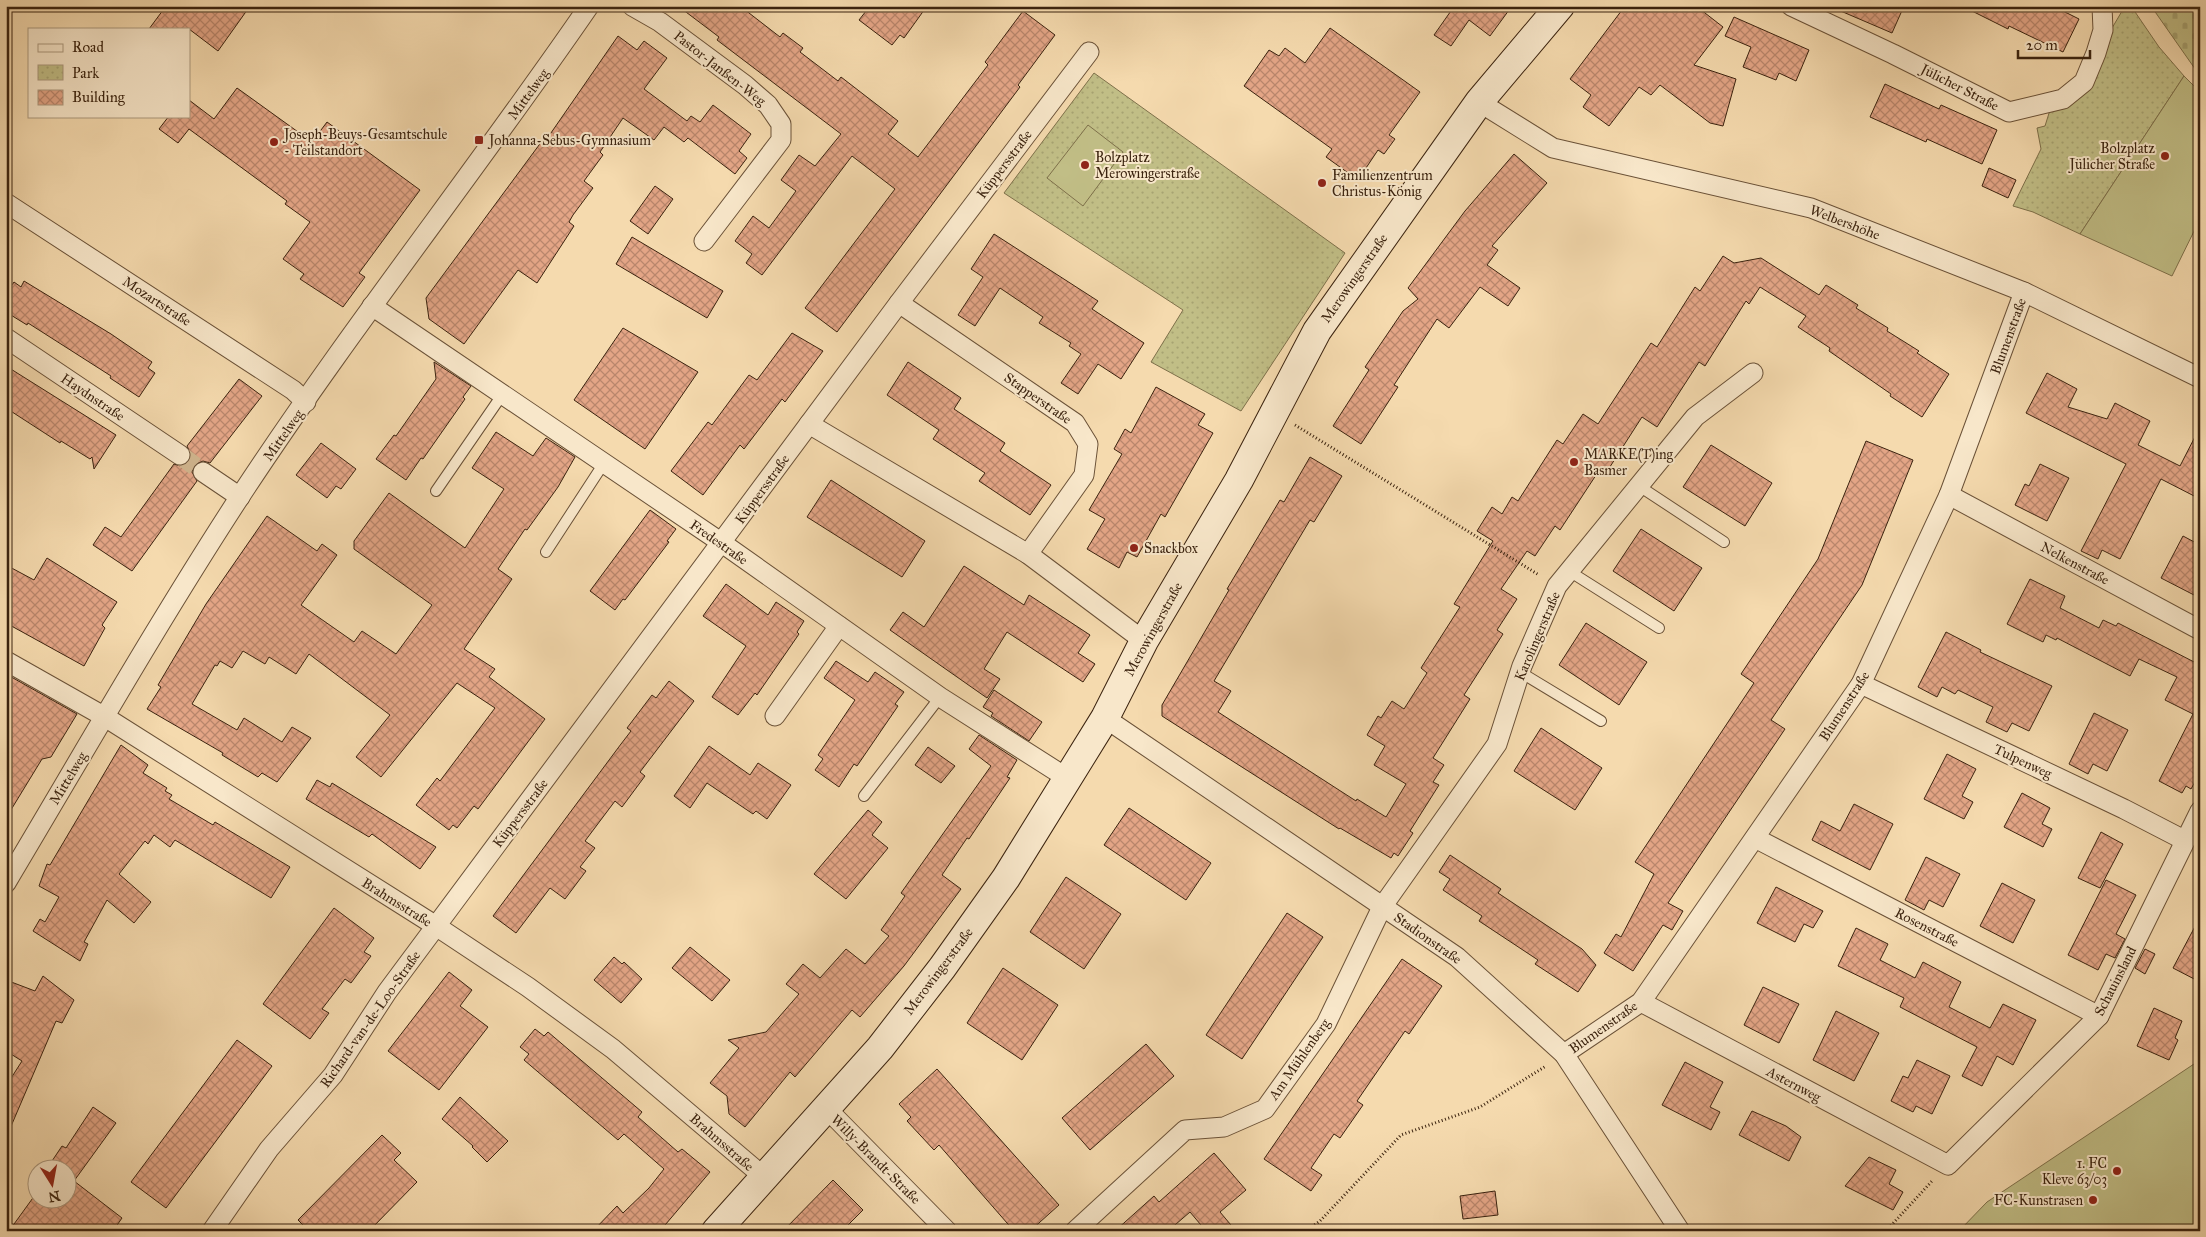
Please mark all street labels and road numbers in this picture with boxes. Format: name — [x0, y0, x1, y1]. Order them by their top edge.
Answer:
street label: Pastor-Janßen-Weg — [670, 27, 769, 111]
street label: Jülicher Straße — [1916, 60, 2002, 115]
street label: Mittelweg — [504, 65, 553, 123]
street label: Küppersstraße — [973, 126, 1036, 202]
street label: Welbershöhe — [1807, 201, 1882, 244]
street label: Merowingerstraße — [1317, 230, 1392, 326]
street label: Mozartstraße — [119, 273, 194, 330]
street label: Blumenstraße — [1987, 296, 2030, 377]
street label: Stapperstraße — [1001, 369, 1075, 428]
street label: Haydnstraße — [58, 370, 128, 425]
street label: Mittelweg — [260, 406, 308, 464]
street label: Küppersstraße — [732, 451, 793, 527]
street label: Fredestraße — [686, 516, 751, 569]
street label: Nelkenstraße — [2037, 538, 2112, 589]
street label: Merowingerstraße — [1121, 579, 1186, 679]
street label: Karolingerstraße — [1511, 589, 1564, 683]
street label: Blumenstraße — [1816, 668, 1873, 744]
street label: Tulpenweg — [1991, 741, 2055, 783]
street label: Mittelweg — [46, 748, 91, 808]
street label: Küppersstraße — [489, 775, 552, 851]
street label: Brahmsstraße — [359, 874, 435, 931]
street label: Rosenstraße — [1892, 904, 1962, 951]
street label: Stadionstraße — [1391, 909, 1465, 968]
street label: Merowingerstraße — [900, 924, 977, 1018]
street label: Schauinsland — [2091, 944, 2140, 1019]
street label: Richard-van-de-Loo-Straße — [317, 947, 424, 1091]
street label: Blumenstraße — [1566, 997, 1641, 1057]
street label: Am Mühlenberg — [1265, 1015, 1334, 1104]
street label: Asternweg — [1763, 1063, 1824, 1106]
street label: Brahmsstraße — [686, 1110, 757, 1175]
street label: Willy-Brandt-Straße — [827, 1111, 924, 1208]

